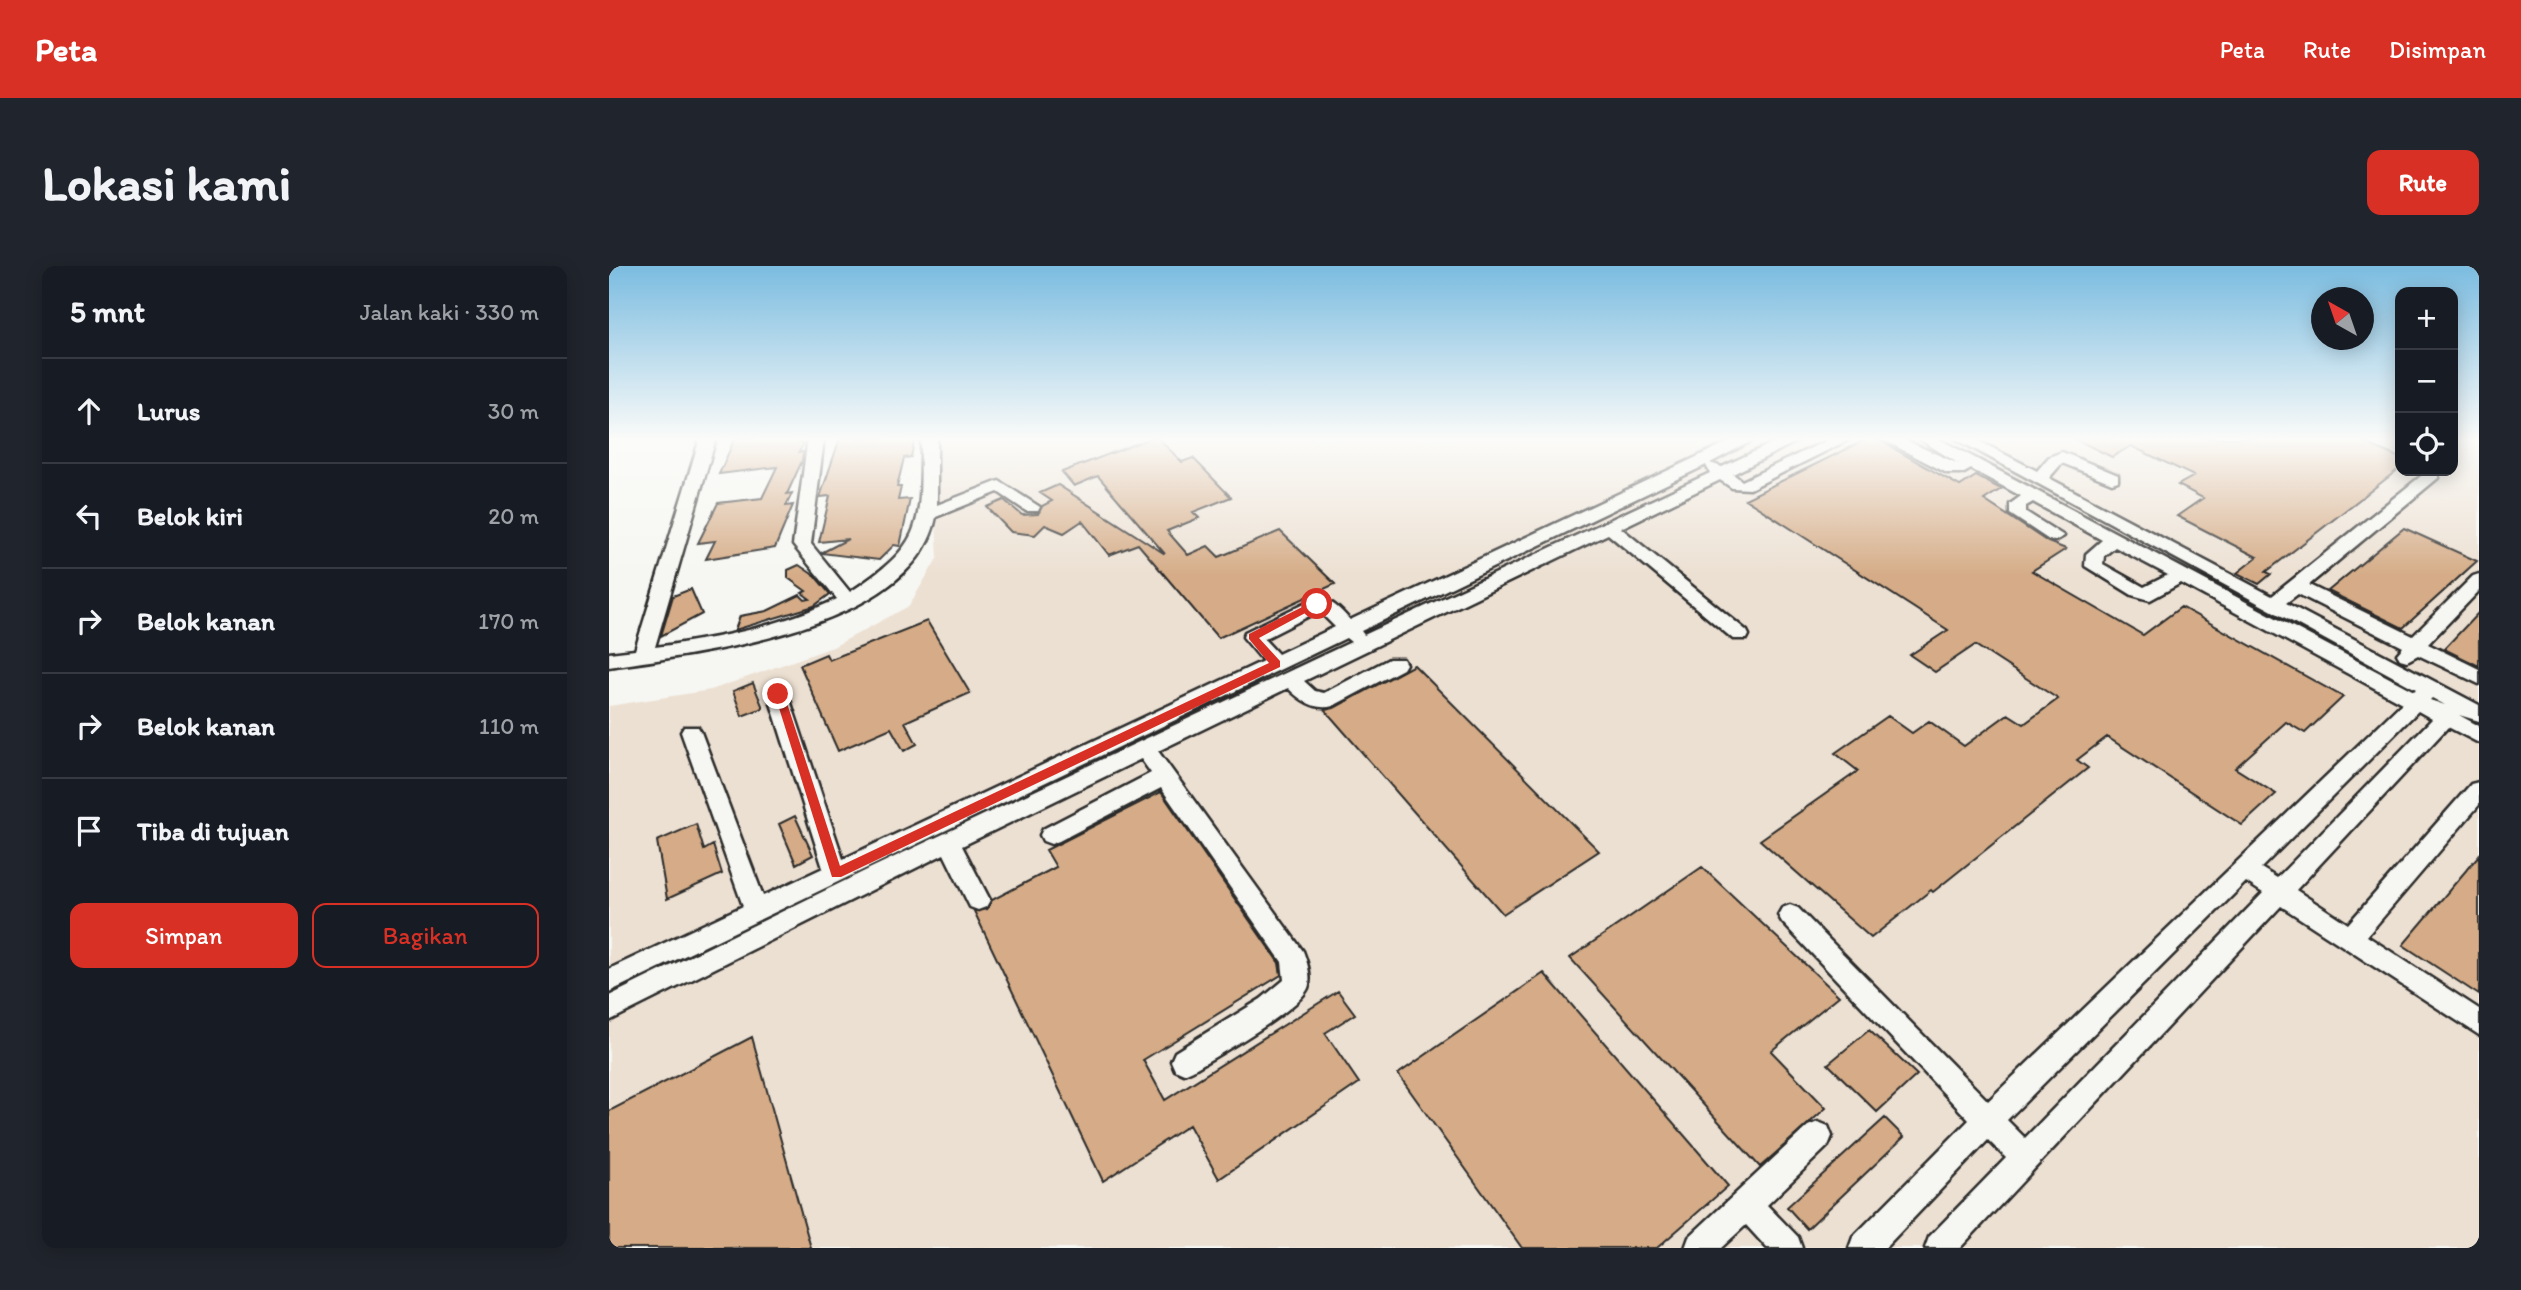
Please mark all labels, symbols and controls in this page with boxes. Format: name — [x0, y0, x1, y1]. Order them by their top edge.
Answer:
text: Peta — [35, 30, 97, 69]
text: Peta — [2220, 35, 2265, 64]
text: Rute — [2303, 35, 2351, 64]
text: Disimpan — [2389, 35, 2486, 64]
button: Rute — [2367, 150, 2479, 215]
text: Lokasi kami — [42, 153, 291, 212]
north arrow — [2311, 287, 2374, 350]
map controls — [2395, 287, 2458, 476]
button: + — [2395, 287, 2458, 350]
text: 5 mnt — [70, 293, 145, 330]
text: Jalan kaki · 330 m — [360, 298, 539, 326]
button: − — [2395, 350, 2458, 413]
icon: ahead — [70, 392, 108, 430]
text: Lurus — [137, 395, 200, 427]
text: 30 m — [488, 397, 539, 425]
button: locate — [2395, 413, 2458, 476]
icon: left — [70, 497, 108, 535]
text: Belok kiri — [137, 500, 243, 532]
text: 20 m — [488, 502, 539, 530]
route start — [1301, 588, 1332, 619]
icon: right — [70, 602, 108, 640]
text: Belok kanan — [137, 605, 275, 637]
text: 170 m — [478, 607, 539, 635]
route end — [762, 678, 793, 709]
icon: right — [70, 707, 108, 745]
text: Belok kanan — [137, 710, 275, 742]
text: 110 m — [479, 712, 539, 740]
icon: arrive — [70, 812, 108, 850]
text: Tiba di tujuan — [137, 815, 289, 847]
button: Simpan — [70, 903, 298, 968]
button: Bagikan — [312, 903, 539, 968]

